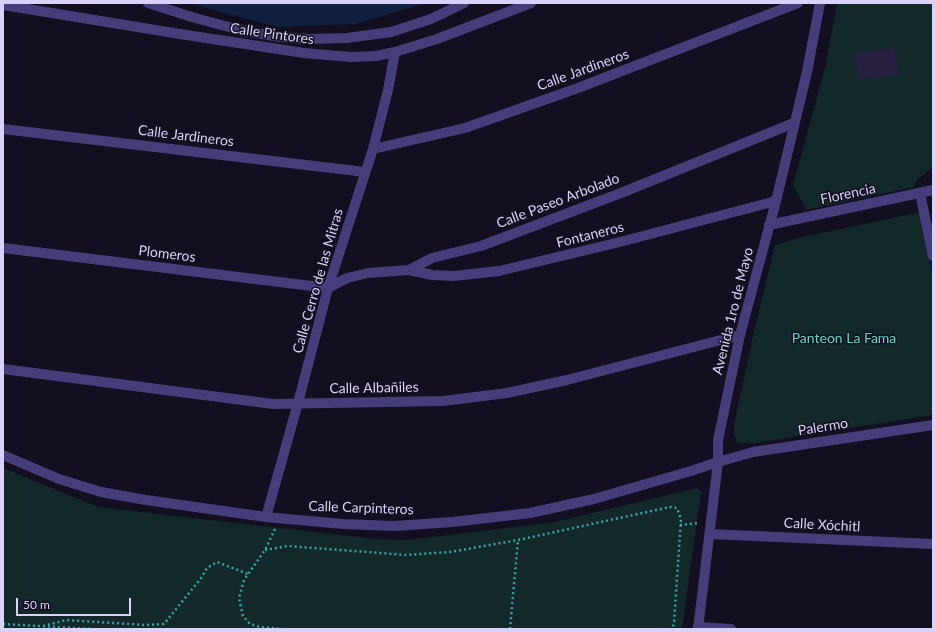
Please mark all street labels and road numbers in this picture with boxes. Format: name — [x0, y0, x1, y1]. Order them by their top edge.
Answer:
street label: Calle Pintores — [229, 20, 315, 48]
street label: Calle Jardineros — [535, 46, 631, 94]
street label: Calle Jardineros — [137, 122, 235, 150]
street label: Calle Paseo Arbolado — [494, 170, 622, 232]
street label: Florencia — [819, 180, 877, 208]
street label: Calle Cerro de las Mitras — [289, 207, 347, 355]
street label: Fontaneros — [555, 219, 625, 251]
street label: Plomeros — [138, 242, 196, 266]
street label: Avenida 1ro de Mayo — [709, 246, 757, 376]
street label: Calle Albañiles — [329, 379, 419, 397]
street label: Palermo — [797, 415, 849, 439]
street label: Calle Carpinteros — [308, 498, 414, 518]
street label: Calle Xóchitl — [783, 515, 861, 535]

